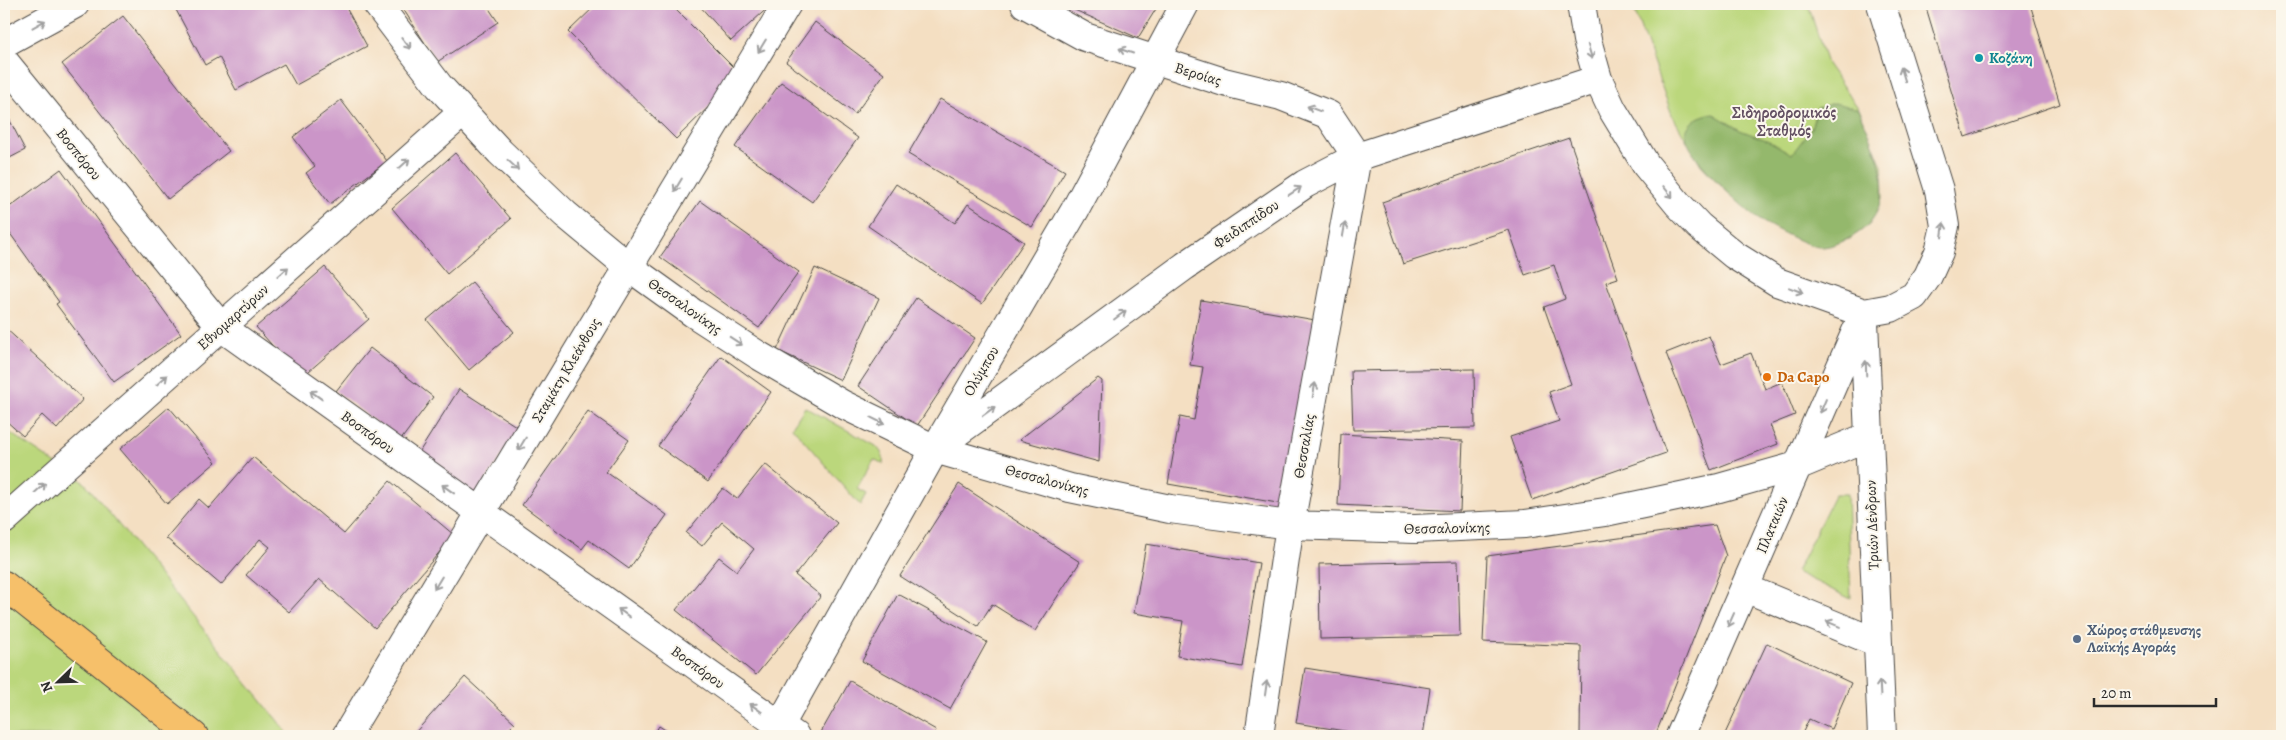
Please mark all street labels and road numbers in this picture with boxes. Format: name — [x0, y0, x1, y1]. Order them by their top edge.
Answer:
street label: Βεροίας — [1172, 57, 1224, 91]
street label: Βοσπόρου — [52, 124, 106, 184]
street label: Φειδιππίδου — [1209, 195, 1283, 253]
street label: Θεσσαλονίκης — [644, 273, 726, 339]
street label: Εθνομαρτύρων — [193, 280, 273, 354]
street label: Σταμάτη Κλεάνθους — [527, 314, 605, 426]
street label: Ολύμπου — [959, 342, 1003, 400]
street label: Βοσπόρου — [337, 406, 399, 458]
street label: Θεσσαλίας — [1288, 412, 1320, 480]
street label: Θεσσαλονίκης — [1003, 459, 1091, 501]
street label: Τριών Δένδρων — [1860, 480, 1884, 570]
street label: Πλαταιών — [1751, 494, 1793, 556]
street label: Θεσσαλονίκης — [1404, 517, 1490, 539]
street label: Βοσπόρου — [667, 641, 729, 693]

